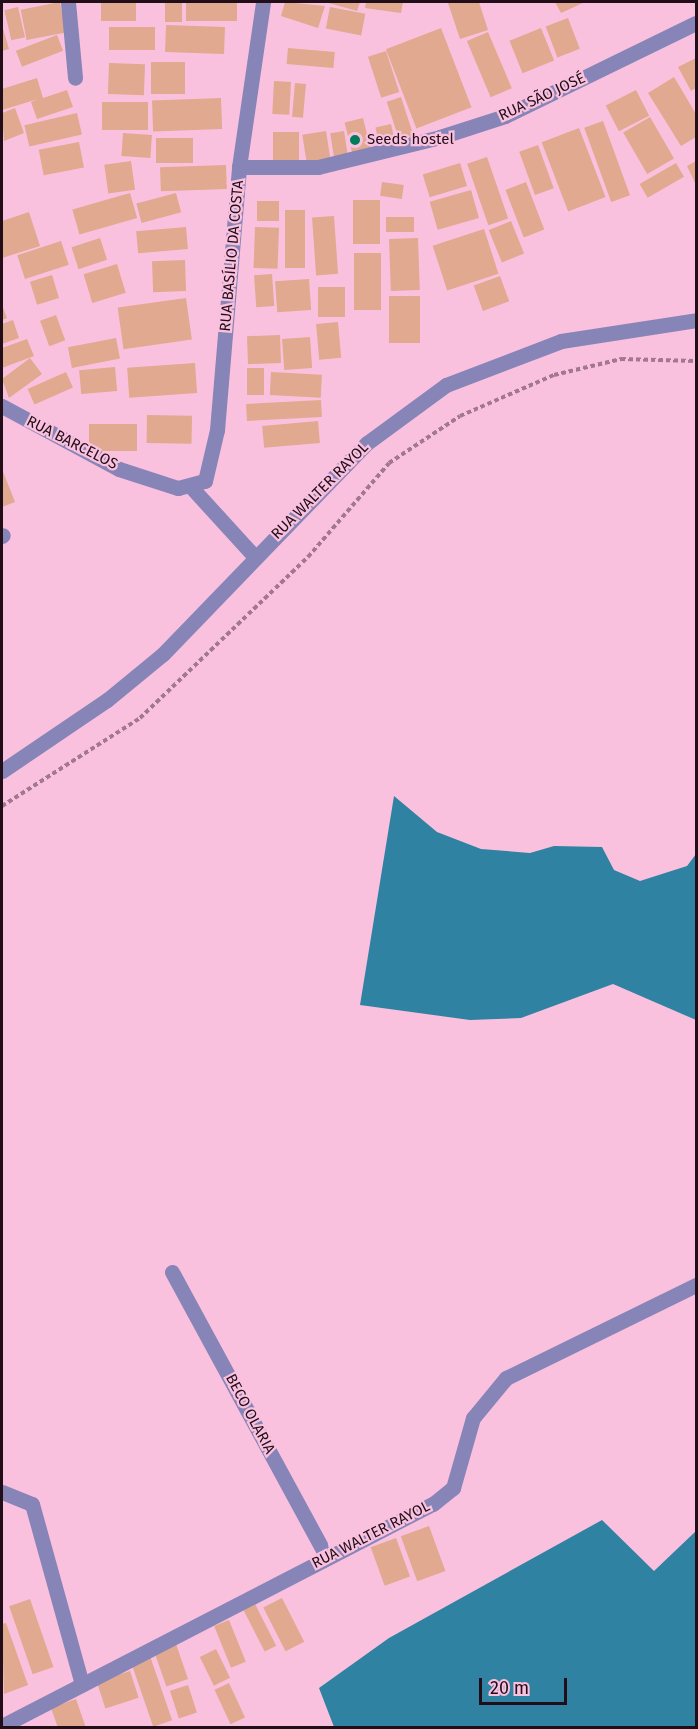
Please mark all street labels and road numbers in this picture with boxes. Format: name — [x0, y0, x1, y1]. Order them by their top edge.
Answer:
street label: RUA SÃO JOSÉ — [496, 69, 588, 125]
street label: RUA BASÍLIO DA COSTA — [216, 180, 248, 332]
street label: RUA BARCELOS — [24, 412, 120, 474]
street label: RUA WALTER RAYOL — [268, 439, 372, 543]
street label: BECO OLARIA — [221, 1371, 279, 1457]
street label: RUA WALTER RAYOL — [309, 1497, 433, 1573]

